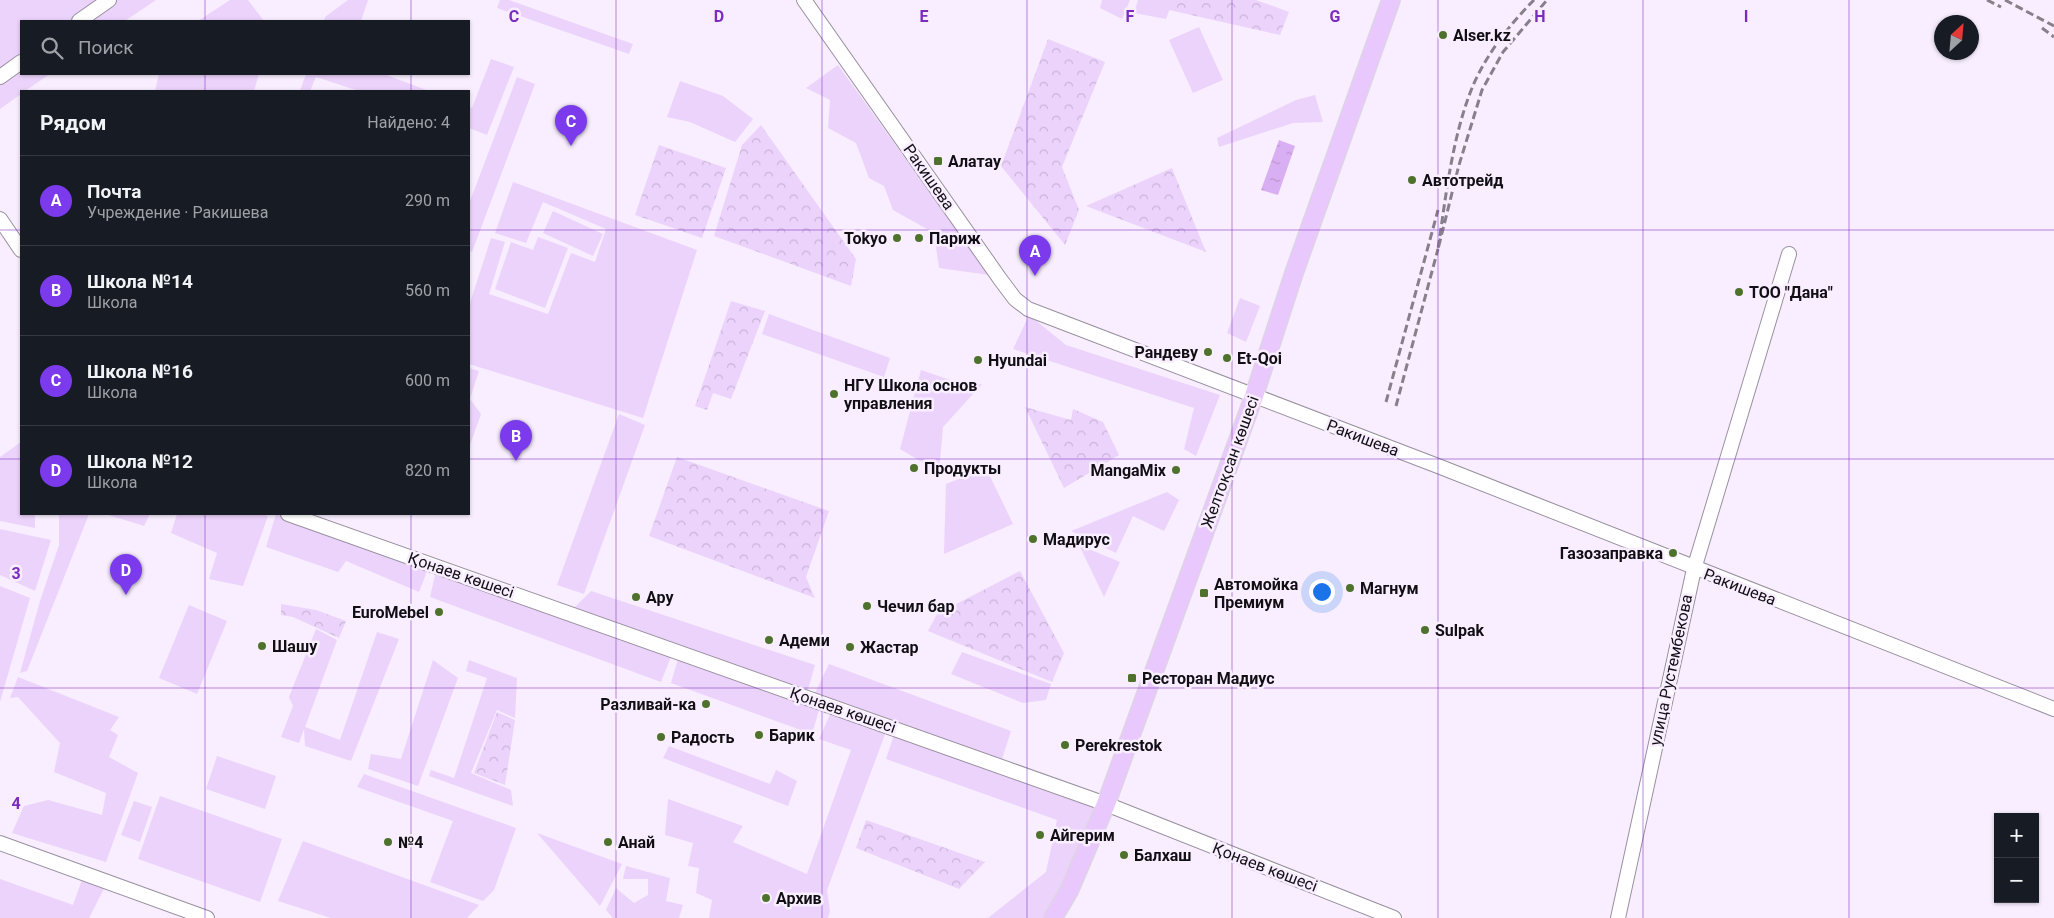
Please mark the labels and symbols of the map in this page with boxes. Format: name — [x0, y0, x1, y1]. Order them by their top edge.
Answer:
text: C — [509, 7, 519, 26]
text: D — [714, 7, 724, 26]
text: E — [920, 7, 929, 26]
text: F — [1126, 7, 1135, 26]
text: G — [1330, 7, 1341, 26]
text: H — [1534, 7, 1546, 26]
text: I — [1744, 7, 1748, 26]
north arrow — [1934, 15, 1979, 60]
place label: Alser.kz — [1453, 26, 1511, 45]
marker: Alser.kz — [1437, 29, 1449, 41]
pin: C — [555, 105, 587, 146]
street label: Ракишева — [899, 140, 959, 214]
place label: Алатау — [948, 152, 1002, 171]
marker: Алатау — [932, 155, 944, 167]
place label: Автотрейд — [1422, 171, 1503, 190]
marker: Автотрейд — [1406, 174, 1418, 186]
place label: Tokyo — [844, 229, 887, 248]
place label: Париж — [929, 229, 981, 248]
marker: Tokyo — [891, 232, 903, 244]
marker: Париж — [913, 232, 925, 244]
pin: A — [1019, 235, 1051, 276]
place label: ТОО "Дана" — [1749, 283, 1833, 302]
marker: ТОО "Дана" — [1733, 286, 1745, 298]
place label: Рандеву — [1134, 343, 1199, 362]
marker: Рандеву — [1202, 346, 1214, 358]
place label: Et-Qoi — [1237, 349, 1282, 368]
place label: Hyundai — [988, 351, 1047, 370]
marker: Et-Qoi — [1221, 352, 1233, 364]
marker: Hyundai — [972, 354, 984, 366]
place label: НГУ Школа основ управления — [844, 376, 977, 413]
marker: НГУ Школа основ управления — [828, 388, 840, 400]
street label: Желтоқсан көшесі — [1197, 393, 1263, 531]
street label: Ракишева — [1324, 416, 1402, 460]
pin: B — [500, 420, 532, 461]
place label: Продукты — [924, 459, 1001, 478]
place label: MangaMix — [1090, 461, 1167, 480]
marker: Продукты — [908, 462, 920, 474]
marker: MangaMix — [1170, 464, 1182, 476]
place label: Мадирус — [1043, 530, 1110, 549]
marker: Мадирус — [1027, 533, 1039, 545]
place label: Газозаправка — [1560, 544, 1663, 563]
marker: Газозаправка — [1667, 547, 1679, 559]
street label: Қонаев көшесі — [405, 548, 517, 602]
pin: D — [110, 554, 142, 595]
text: 3 — [11, 564, 21, 583]
street label: Ракишева — [1701, 565, 1779, 609]
place label: Автомойка Премиум — [1214, 575, 1299, 612]
your location — [1309, 579, 1335, 605]
place label: Магнум — [1360, 579, 1419, 598]
marker: Магнум — [1344, 582, 1356, 594]
marker: Автомойка Премиум — [1198, 587, 1210, 599]
place label: Ару — [646, 588, 674, 607]
marker: Ару — [630, 591, 642, 603]
street label: улица Рустембекова — [1646, 593, 1696, 747]
place label: Чечил бар — [877, 597, 954, 616]
marker: Чечил бар — [861, 600, 873, 612]
place label: EuroMebel — [352, 603, 429, 622]
marker: EuroMebel — [433, 606, 445, 618]
place label: Sulpak — [1435, 621, 1485, 640]
marker: Sulpak — [1419, 624, 1431, 636]
place label: Адеми — [779, 631, 830, 650]
marker: Адеми — [763, 634, 775, 646]
place label: Шашу — [272, 637, 318, 656]
place label: Жастар — [860, 638, 919, 657]
marker: Шашу — [256, 640, 268, 652]
marker: Жастар — [844, 641, 856, 653]
place label: Ресторан Мадиус — [1142, 669, 1275, 688]
marker: Ресторан Мадиус — [1126, 672, 1138, 684]
street label: Қонаев көшесі — [787, 683, 899, 737]
place label: Разливай-ка — [600, 695, 696, 714]
marker: Разливай-ка — [700, 698, 712, 710]
place label: Барик — [769, 726, 816, 745]
place label: Радость — [671, 728, 734, 747]
marker: Барик — [753, 729, 765, 741]
marker: Радость — [655, 731, 667, 743]
place label: Perekrestok — [1075, 736, 1163, 755]
marker: Perekrestok — [1059, 739, 1071, 751]
text: 4 — [11, 794, 21, 813]
place label: Айгерим — [1050, 826, 1115, 845]
marker: Айгерим — [1034, 829, 1046, 841]
place label: №4 — [398, 833, 423, 852]
place label: Анай — [618, 833, 655, 852]
marker: №4 — [382, 836, 394, 848]
marker: Анай — [602, 836, 614, 848]
street label: Қонаев көшесі — [1210, 838, 1320, 896]
place label: Балхаш — [1134, 846, 1192, 865]
marker: Балхаш — [1118, 849, 1130, 861]
place label: Архив — [776, 889, 822, 908]
marker: Архив — [760, 892, 772, 904]

